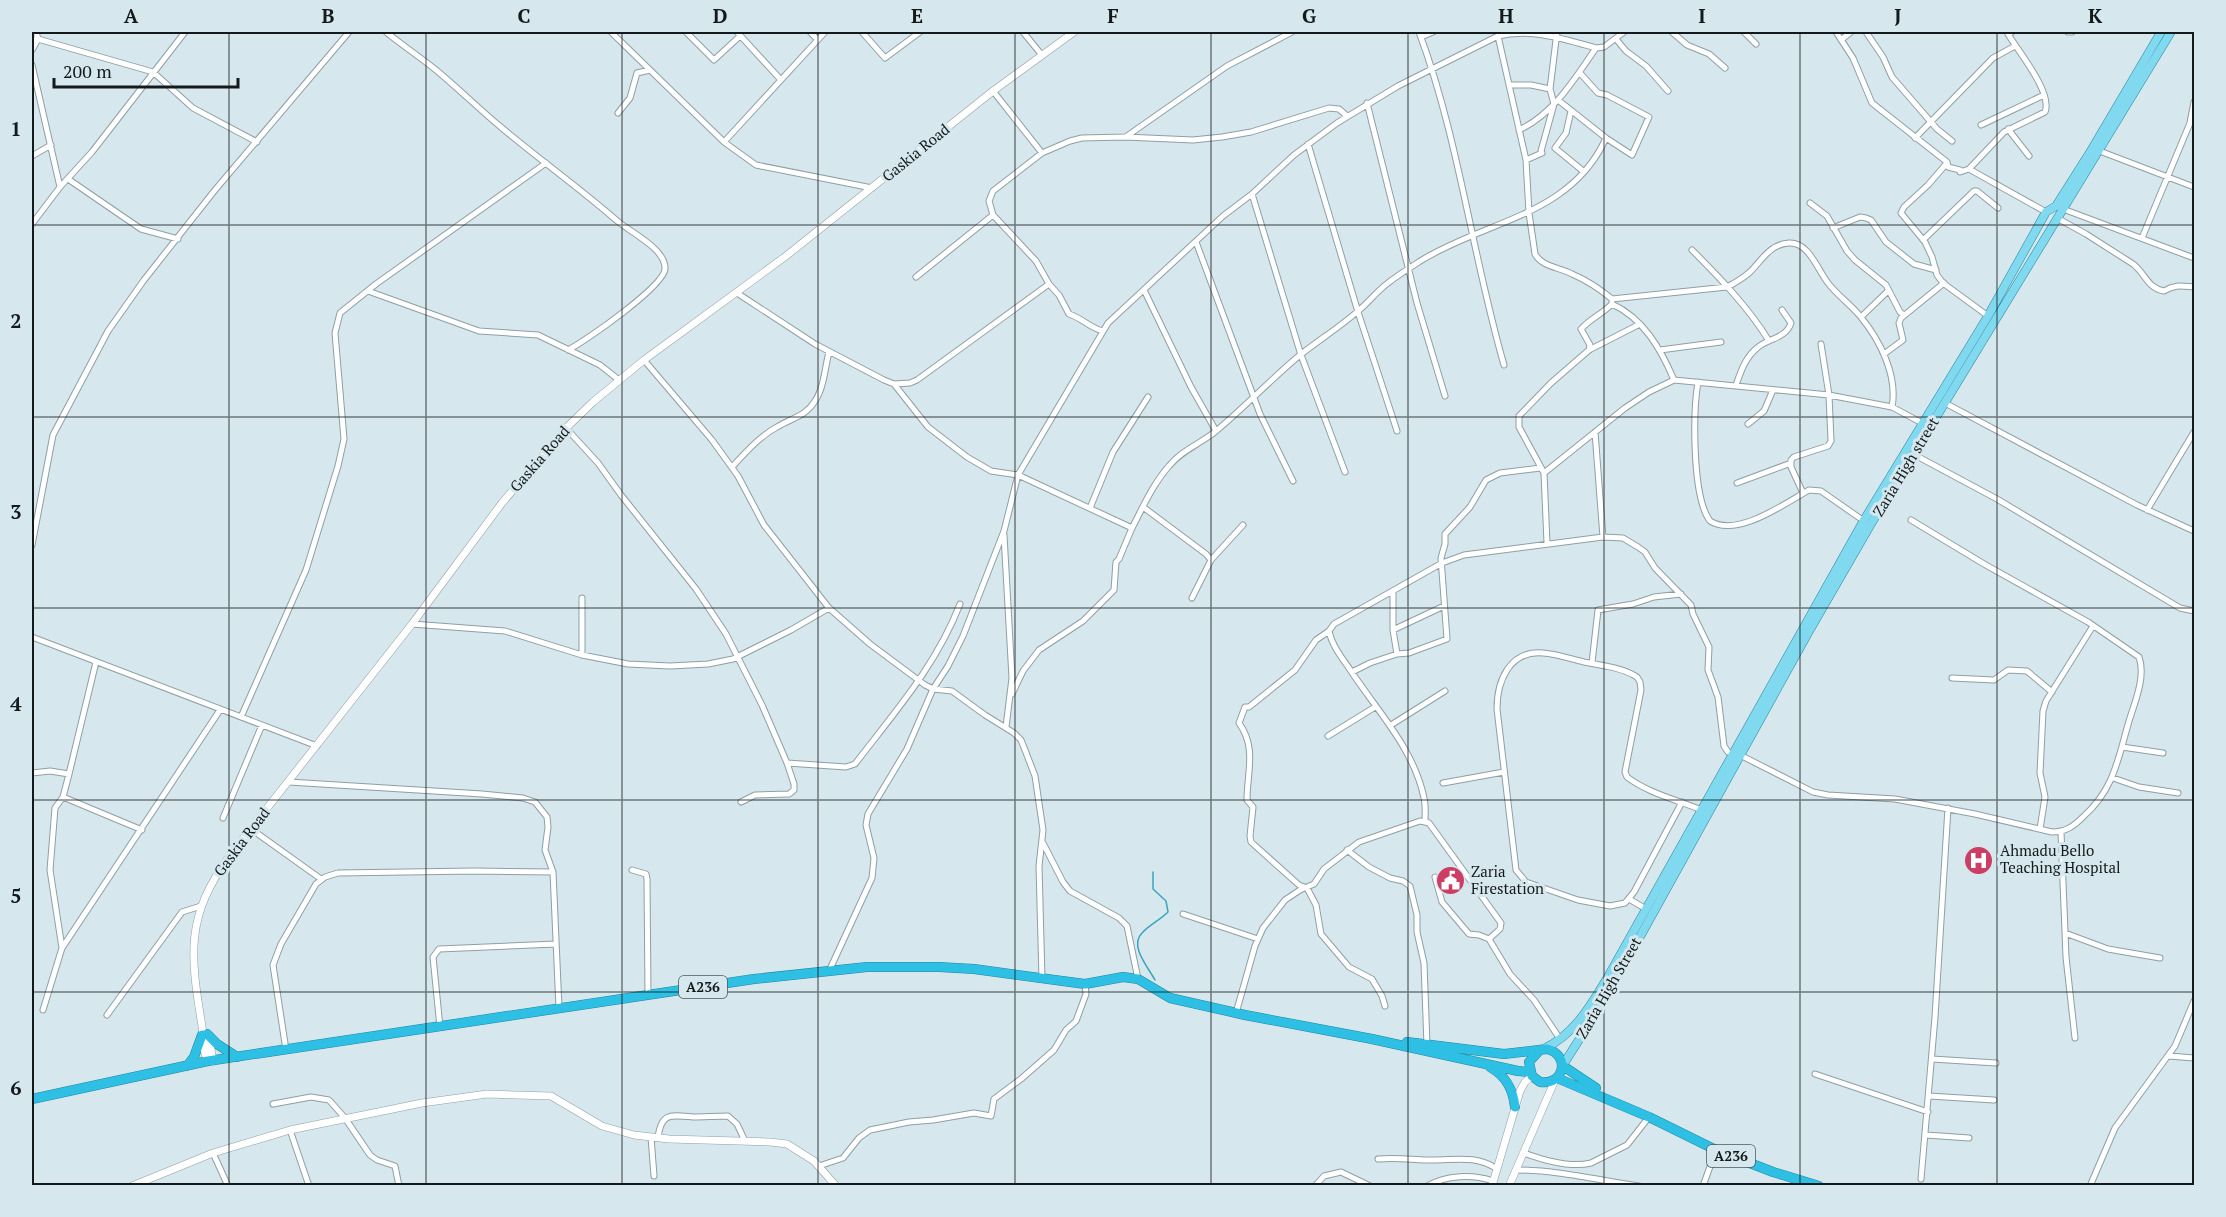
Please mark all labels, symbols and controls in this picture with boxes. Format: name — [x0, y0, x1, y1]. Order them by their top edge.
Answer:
text: A — [124, 2, 139, 29]
text: B — [322, 2, 335, 29]
text: C — [517, 2, 531, 29]
text: D — [713, 2, 727, 29]
text: E — [911, 2, 923, 29]
text: F — [1107, 2, 1119, 29]
text: G — [1302, 2, 1316, 29]
text: H — [1498, 2, 1514, 29]
text: I — [1698, 2, 1706, 29]
text: J — [1894, 2, 1902, 29]
text: K — [2088, 2, 2103, 29]
scale bar — [54, 51, 238, 89]
text: 200 m — [63, 59, 112, 83]
text: 1 — [10, 115, 22, 142]
street label: Gaskia Road — [877, 119, 953, 186]
text: 2 — [10, 307, 22, 334]
street label: Zaria High street — [1868, 413, 1943, 520]
street label: Gaskia Road — [505, 421, 573, 496]
text: 3 — [10, 498, 22, 525]
text: 4 — [10, 690, 22, 717]
street label: Gaskia Road — [209, 803, 274, 880]
place label: Ahmadu Bello Teaching Hospital — [2000, 840, 2121, 877]
hospital icon: Ahmadu Bello Teaching Hospital — [1963, 844, 1995, 876]
place label: Zaria Firestation — [1471, 861, 1544, 898]
public building icon: Zaria Firestation — [1434, 865, 1466, 897]
text: 5 — [10, 882, 22, 909]
street label: Zaria High Street — [1571, 933, 1646, 1042]
road number: A236 — [679, 976, 727, 998]
text: 6 — [10, 1074, 22, 1101]
road number: A236 — [1707, 1145, 1755, 1167]

